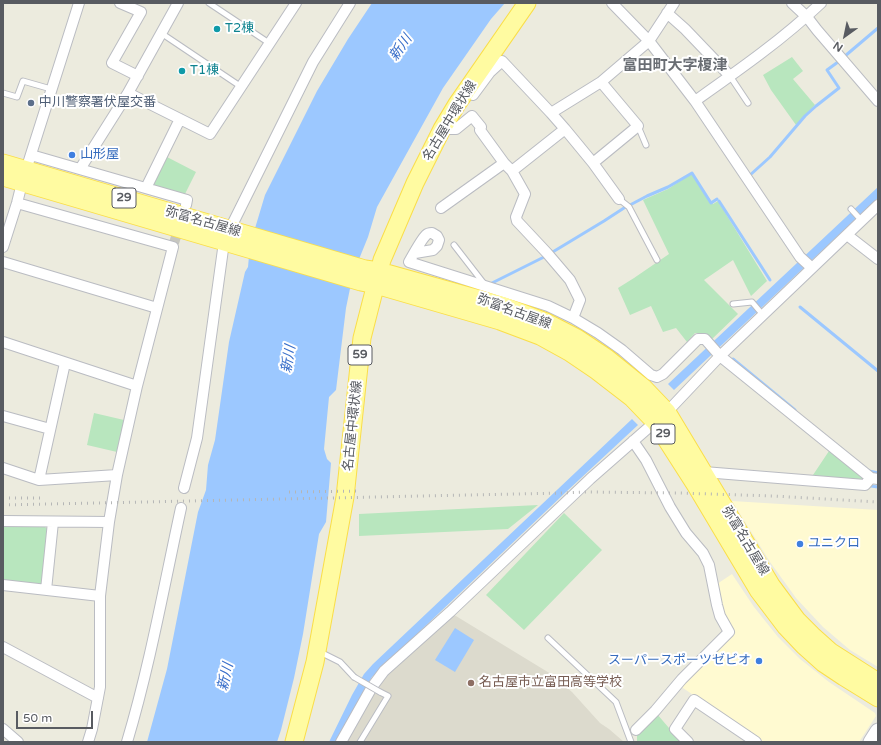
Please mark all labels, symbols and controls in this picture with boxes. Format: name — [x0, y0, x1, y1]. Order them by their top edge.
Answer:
north arrow — [825, 16, 865, 56]
place label: T2棟 — [225, 21, 254, 37]
marker: T2棟 — [212, 24, 222, 34]
water label: 新川 — [386, 32, 416, 64]
text: N — [831, 39, 845, 54]
district label: 富田町大字榎津 — [623, 57, 727, 75]
place label: T1棟 — [190, 63, 219, 79]
marker: T1棟 — [177, 66, 187, 76]
street label: 名古屋中環状線 — [420, 78, 480, 164]
place label: 中川警察署伏屋交番 — [39, 95, 156, 111]
marker: 中川警察署伏屋交番 — [26, 98, 36, 108]
place label: 山形屋 — [80, 147, 119, 163]
marker: 山形屋 — [67, 150, 77, 160]
road number: 29 — [112, 188, 136, 208]
street label: 弥富名古屋線 — [163, 204, 243, 240]
street label: 弥富名古屋線 — [475, 291, 553, 333]
water label: 新川 — [278, 344, 300, 374]
road number: 59 — [348, 345, 372, 365]
street label: 名古屋中環状線 — [340, 380, 366, 472]
road number: 29 — [651, 424, 675, 444]
street label: 弥富名古屋線 — [718, 504, 772, 578]
place label: ユニクロ — [808, 536, 860, 552]
marker: ユニクロ — [795, 539, 805, 549]
place label: スーパースポーツゼビオ — [608, 653, 751, 669]
marker: スーパースポーツゼビオ — [754, 656, 764, 666]
water label: 新川 — [215, 661, 237, 693]
place label: 名古屋市立富田高等学校 — [479, 675, 622, 691]
marker: 名古屋市立富田高等学校 — [466, 678, 476, 688]
scale bar — [18, 703, 95, 729]
text: 50 m — [23, 711, 52, 725]

